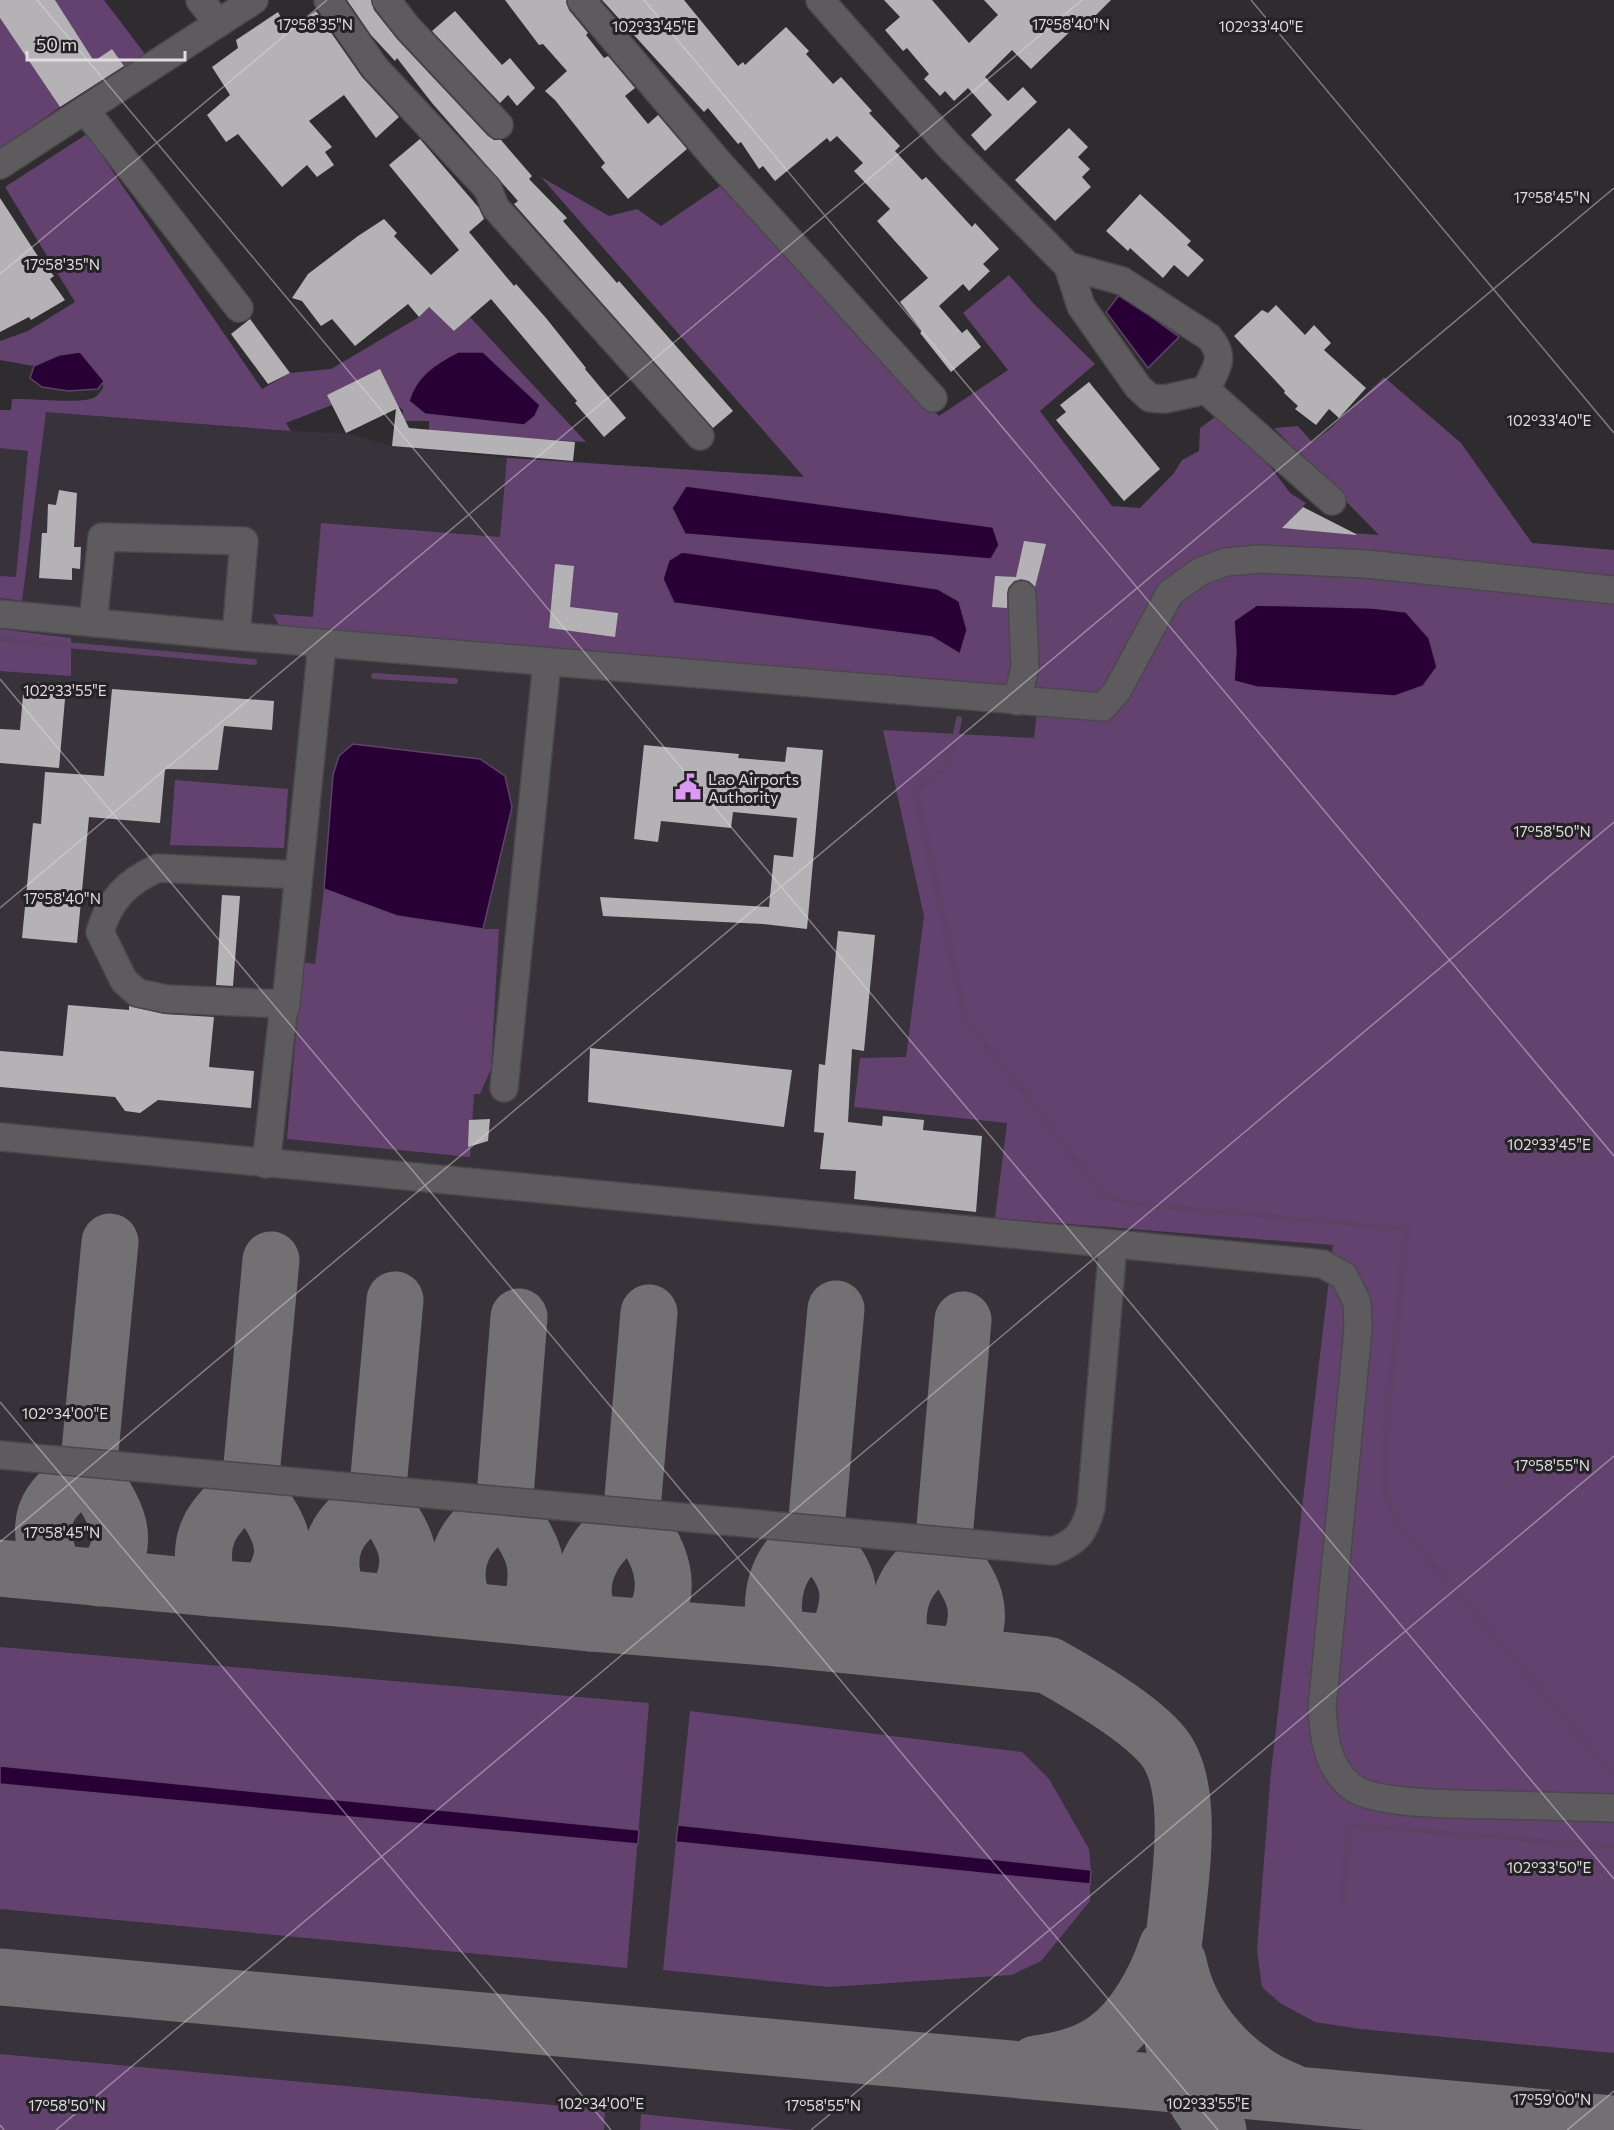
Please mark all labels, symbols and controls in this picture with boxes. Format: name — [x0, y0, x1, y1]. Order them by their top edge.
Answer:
text: 17°58'35"N — [277, 15, 353, 33]
text: 17°58'40"N — [1032, 15, 1110, 33]
text: 102°33'45"E — [612, 17, 696, 35]
text: 102°33'40"E — [1218, 17, 1304, 35]
scale bar — [27, 24, 184, 62]
text: 50 m — [36, 33, 77, 55]
text: 17°58'45"N — [1514, 188, 1590, 206]
text: 17°58'35"N — [24, 255, 100, 273]
text: 102°33'40"E — [1506, 411, 1592, 429]
text: 102°33'55"E — [23, 681, 107, 699]
place label: Lao Airports Authority — [708, 769, 799, 806]
public building icon: Lao Airports Authority — [673, 772, 703, 802]
text: 17°58'50"N — [1513, 822, 1591, 840]
text: 17°58'40"N — [23, 889, 101, 907]
text: 102°33'45"E — [1507, 1135, 1591, 1153]
text: 102°34'00"E — [22, 1404, 108, 1422]
text: 17°58'55"N — [1514, 1456, 1590, 1474]
text: 17°58'45"N — [24, 1523, 100, 1541]
text: 102°33'50"E — [1507, 1858, 1591, 1876]
text: 17°59'00"N — [1513, 2090, 1591, 2108]
text: 102°34'00"E — [558, 2094, 644, 2112]
text: 102°33'55"E — [1166, 2094, 1250, 2112]
text: 17°58'50"N — [28, 2096, 106, 2114]
text: 17°58'55"N — [785, 2096, 861, 2114]

